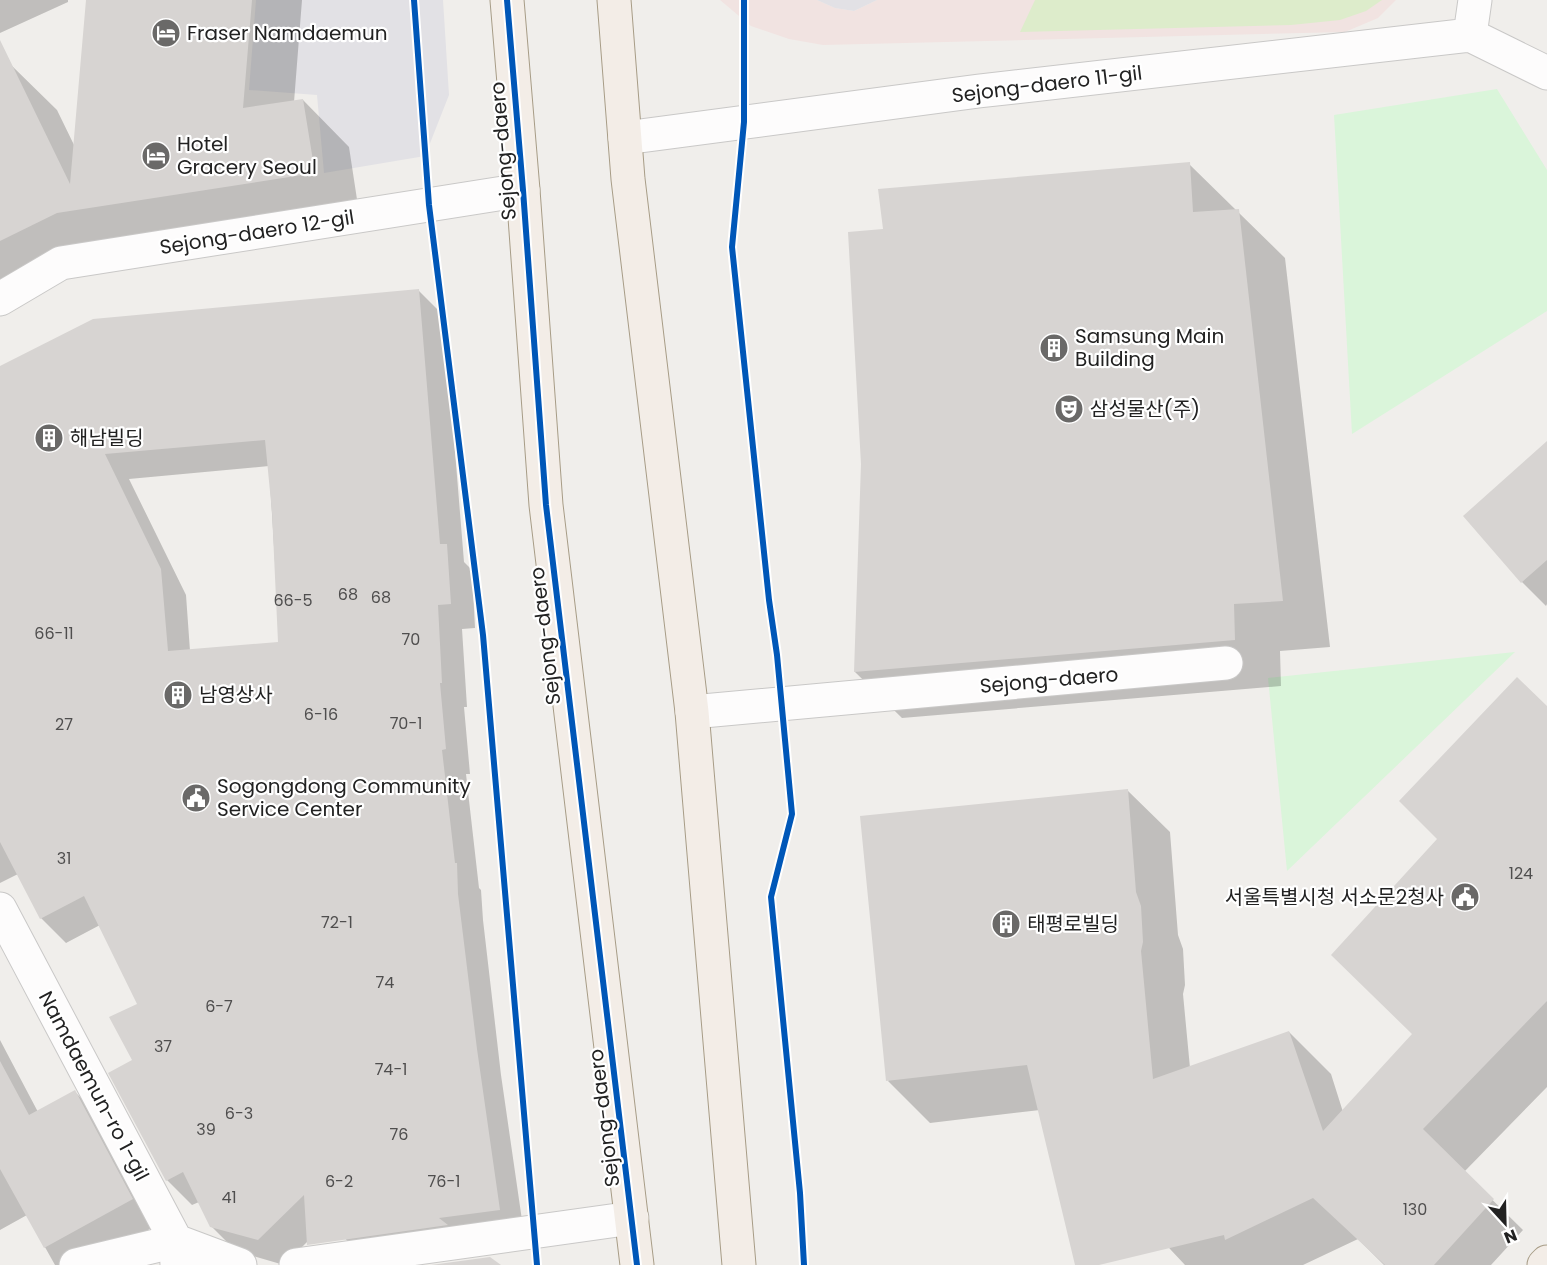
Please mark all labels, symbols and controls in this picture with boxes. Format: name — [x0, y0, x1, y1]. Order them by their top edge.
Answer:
hotel icon: Fraser Namdaemun — [150, 17, 182, 49]
place label: Fraser Namdaemun — [187, 19, 388, 47]
street label: Sejong-daero 11-gil — [950, 58, 1144, 110]
street label: Sejong-daero — [483, 81, 523, 221]
place label: Hotel Gracery Seoul — [177, 130, 317, 181]
hotel icon: Hotel Gracery Seoul — [140, 140, 172, 172]
street label: Sejong-daero 12-gil — [158, 203, 356, 261]
place label: Samsung Main Building — [1075, 322, 1224, 373]
building icon: Samsung Main Building — [1038, 332, 1070, 364]
theatre icon: 삼성물산(주) — [1053, 393, 1085, 425]
place label: 삼성물산(주) — [1090, 395, 1200, 423]
building icon: 해남빌딩 — [33, 422, 65, 454]
place label: 해남빌딩 — [70, 424, 144, 452]
street label: Sejong-daero — [523, 565, 567, 707]
house number: 68 — [338, 583, 358, 606]
house number: 68 — [371, 586, 391, 609]
house number: 66-5 — [273, 589, 313, 612]
house number: 66-11 — [34, 622, 74, 645]
house number: 70 — [402, 628, 420, 651]
street label: Sejong-daero — [979, 660, 1119, 700]
building icon: 남영상사 — [162, 679, 194, 711]
place label: 남영상사 — [199, 681, 273, 709]
house number: 6-16 — [304, 703, 338, 726]
house number: 70-1 — [390, 712, 422, 735]
house number: 27 — [55, 713, 73, 736]
place label: Sogongdong Community Service Center — [217, 772, 471, 823]
public building icon: Sogongdong Community Service Center — [180, 782, 212, 814]
house number: 31 — [57, 847, 71, 870]
house number: 124 — [1509, 862, 1533, 885]
public building icon: 서울특별시청 서소문2청사 — [1449, 881, 1481, 913]
place label: 서울특별시청 서소문2청사 — [1225, 883, 1444, 911]
building icon: 태평로빌딩 — [990, 908, 1022, 940]
place label: 태평로빌딩 — [1027, 910, 1119, 938]
house number: 72-1 — [321, 911, 353, 934]
house number: 74 — [376, 971, 394, 994]
street label: Namdaemun-ro 1-gil — [32, 986, 156, 1186]
house number: 6-7 — [205, 995, 233, 1018]
house number: 37 — [154, 1035, 172, 1058]
street label: Sejong-daero — [582, 1047, 626, 1189]
house number: 74-1 — [375, 1058, 407, 1081]
house number: 6-3 — [225, 1102, 253, 1125]
house number: 39 — [196, 1118, 216, 1141]
house number: 76 — [390, 1123, 408, 1146]
house number: 6-2 — [325, 1170, 353, 1193]
house number: 76-1 — [428, 1170, 460, 1193]
house number: 41 — [221, 1186, 237, 1209]
north arrow — [1475, 1193, 1535, 1253]
house number: 130 — [1403, 1198, 1427, 1221]
text: N — [1501, 1224, 1520, 1249]

